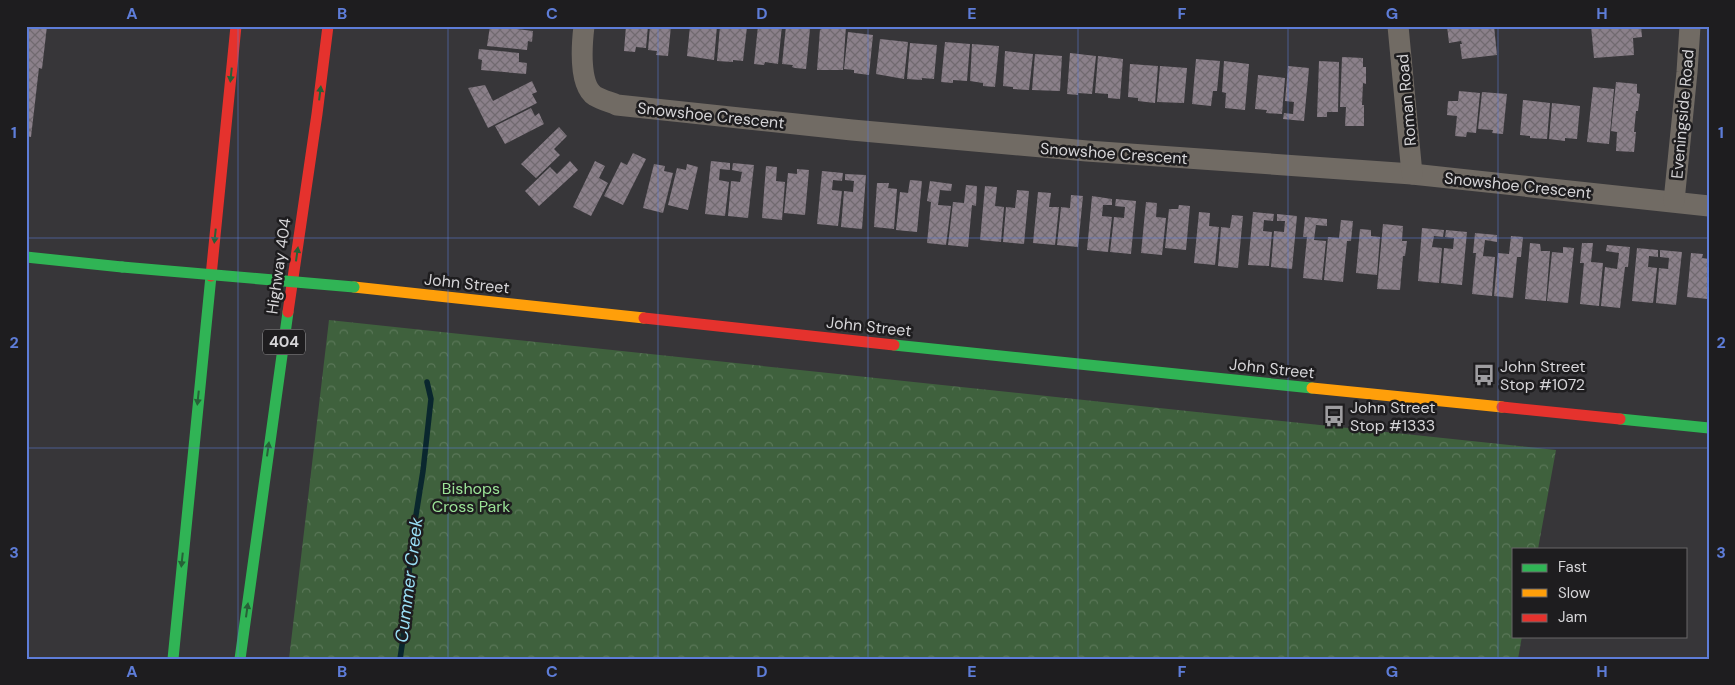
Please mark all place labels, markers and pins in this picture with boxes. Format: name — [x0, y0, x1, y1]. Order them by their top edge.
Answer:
place label: John Street Stop #1072 — [1500, 356, 1586, 395]
bus stop icon: John Street Stop #1072 — [1471, 362, 1497, 388]
place label: John Street Stop #1333 — [1350, 397, 1436, 436]
bus stop icon: John Street Stop #1333 — [1321, 403, 1347, 429]

